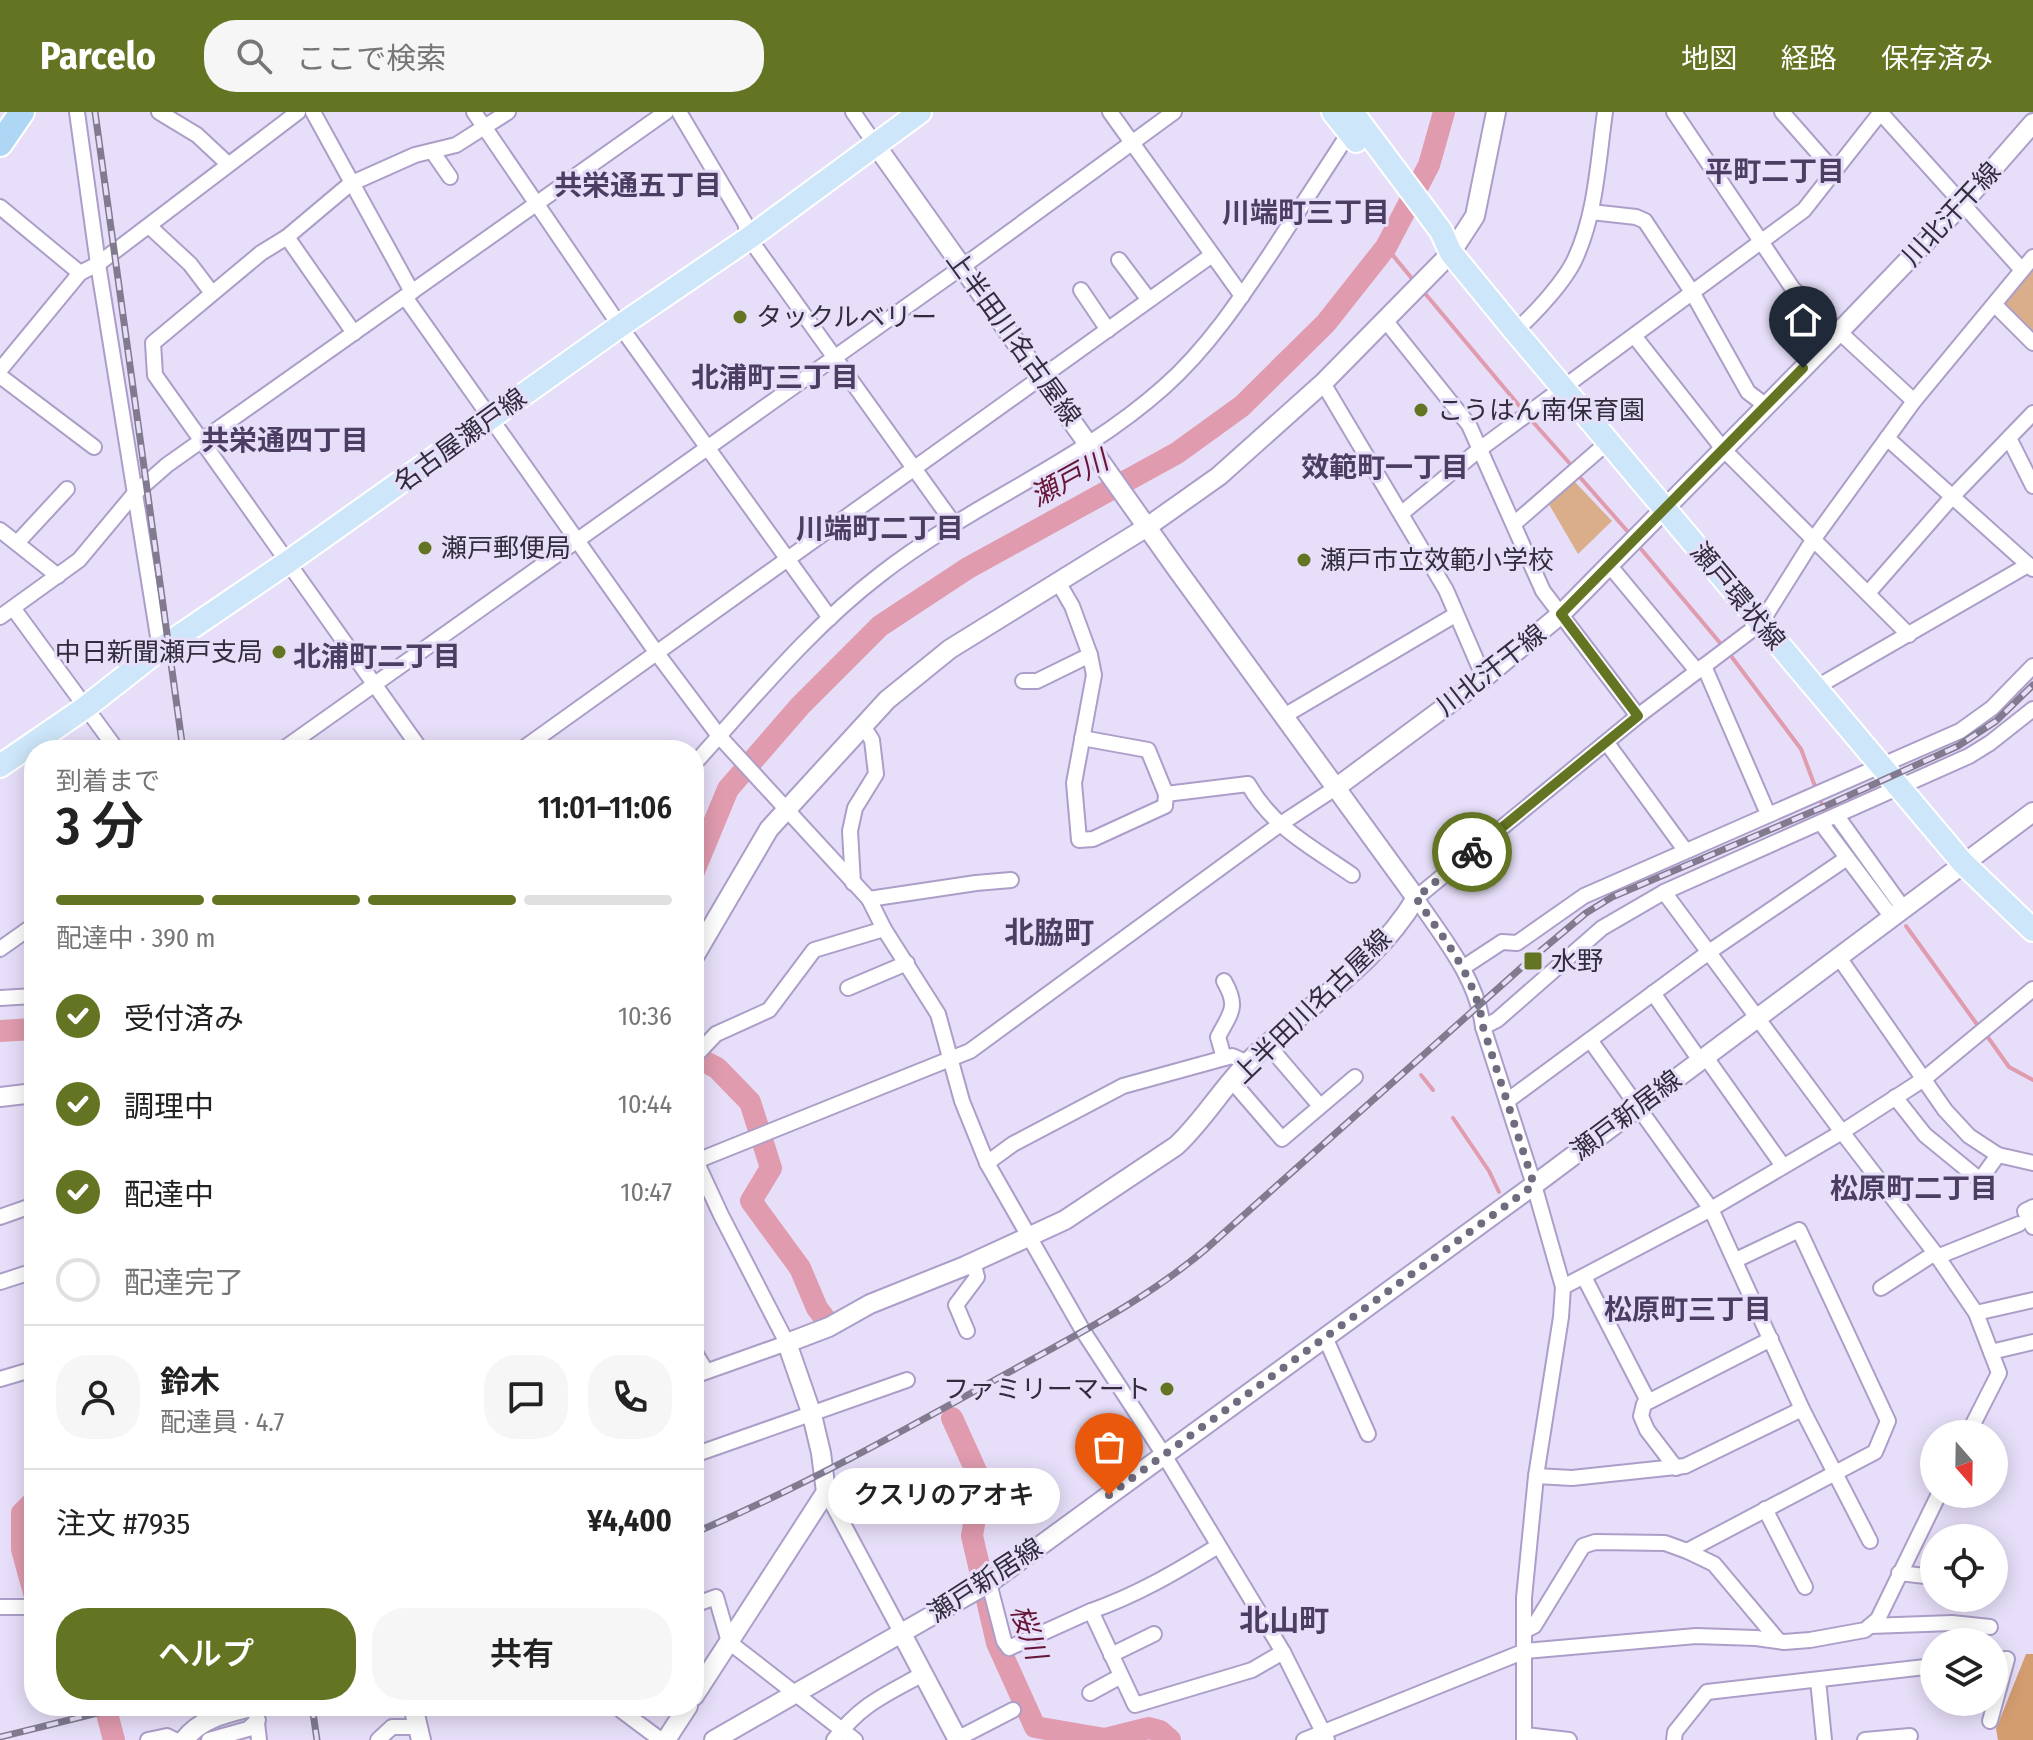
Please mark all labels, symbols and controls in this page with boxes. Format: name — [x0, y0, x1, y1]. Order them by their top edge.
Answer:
search box — [204, 20, 764, 92]
text: Parcelo — [40, 33, 156, 79]
icon: search — [232, 34, 276, 78]
text: ここで検索 — [296, 41, 446, 77]
text: 地図 — [1681, 42, 1737, 75]
text: 経路 — [1781, 42, 1837, 75]
text: 保存済み — [1881, 42, 1993, 75]
district label: 平町二丁目 — [1705, 155, 1845, 188]
street label: 川北汗干線 — [1896, 156, 2007, 272]
district label: 共栄通五丁目 — [554, 169, 722, 202]
district label: 川端町三丁目 — [1222, 196, 1390, 229]
street label: 上半田川名古屋線 — [940, 245, 1087, 432]
pin — [1769, 286, 1837, 368]
icon: home — [1781, 298, 1825, 342]
place label: タックルベリー — [756, 302, 937, 333]
marker: タックルベリー — [731, 308, 749, 326]
district label: 北浦町三丁目 — [691, 361, 859, 394]
street label: 名古屋瀬戸線 — [388, 382, 533, 499]
place label: こうはん南保育園 — [1437, 395, 1645, 426]
marker: こうはん南保育園 — [1412, 401, 1430, 419]
district label: 共栄通四丁目 — [201, 424, 369, 457]
water label: 瀬戸川 — [1025, 442, 1117, 513]
district label: 效範町一丁目 — [1301, 451, 1469, 484]
district label: 川端町二丁目 — [796, 512, 964, 545]
place label: 瀬戸郵便局 — [441, 533, 571, 564]
street label: 瀬戸環状線 — [1684, 537, 1791, 656]
marker: 瀬戸郵便局 — [416, 539, 434, 557]
place label: 瀬戸市立效範小学校 — [1320, 545, 1554, 576]
marker: 瀬戸市立效範小学校 — [1295, 551, 1313, 569]
street label: 川北汗干線 — [1431, 618, 1552, 723]
place label: 中日新聞瀬戸支局 — [55, 637, 263, 668]
district label: 北浦町二丁目 — [293, 640, 461, 673]
marker: 中日新聞瀬戸支局 — [270, 643, 288, 661]
text: 到着まで — [56, 766, 160, 797]
text: 11:01–11:06 — [538, 790, 672, 826]
text: 3 分 — [56, 795, 144, 858]
courier — [1432, 812, 1512, 892]
icon: bike — [1450, 830, 1494, 874]
district label: 北脇町 — [1004, 915, 1094, 951]
text: 配達中 · 390 m — [56, 923, 215, 954]
street label: 上半田川名古屋線 — [1227, 923, 1398, 1090]
place label: 水野 — [1551, 946, 1603, 977]
marker: 水野 — [1522, 950, 1544, 972]
icon: check — [56, 994, 100, 1038]
text: 受付済み — [124, 1001, 244, 1037]
text: 10:36 — [618, 1001, 672, 1032]
street label: 瀬戸新居線 — [1565, 1064, 1688, 1167]
icon: check — [56, 1082, 100, 1126]
text: 調理中 — [124, 1089, 214, 1125]
text: 10:44 — [618, 1089, 672, 1120]
icon: check — [56, 1170, 100, 1214]
district label: 松原町二丁目 — [1830, 1172, 1998, 1205]
text: 配達中 — [124, 1177, 214, 1213]
text: 10:47 — [620, 1177, 672, 1208]
text: 配達完了 — [124, 1265, 244, 1301]
district label: 松原町三丁目 — [1604, 1293, 1772, 1326]
button: person — [56, 1355, 140, 1439]
button: chat — [484, 1355, 568, 1439]
button: phone — [588, 1355, 672, 1439]
text: 鈴木 — [160, 1364, 220, 1400]
place label: ファミリーマート — [943, 1374, 1151, 1405]
marker: ファミリーマート — [1158, 1380, 1176, 1398]
text: 配達員 · 4.7 — [160, 1407, 284, 1438]
pin — [1075, 1413, 1143, 1495]
north arrow — [1920, 1420, 2008, 1508]
map controls — [1920, 1420, 2008, 1716]
icon: bag — [1087, 1425, 1131, 1469]
callout: クスリのアオキ — [829, 1467, 1061, 1523]
text: クスリのアオキ — [853, 1480, 1035, 1511]
text: ¥4,400 — [587, 1503, 672, 1539]
text: 注文 #7935 — [56, 1506, 190, 1542]
button: locate — [1920, 1524, 2008, 1612]
street label: 瀬戸新居線 — [922, 1532, 1048, 1629]
water label: 桜川 — [1004, 1600, 1054, 1667]
district label: 北山町 — [1239, 1603, 1329, 1639]
button: ヘルプ — [56, 1608, 356, 1700]
button: 共有 — [372, 1608, 672, 1700]
button: layers — [1920, 1628, 2008, 1716]

